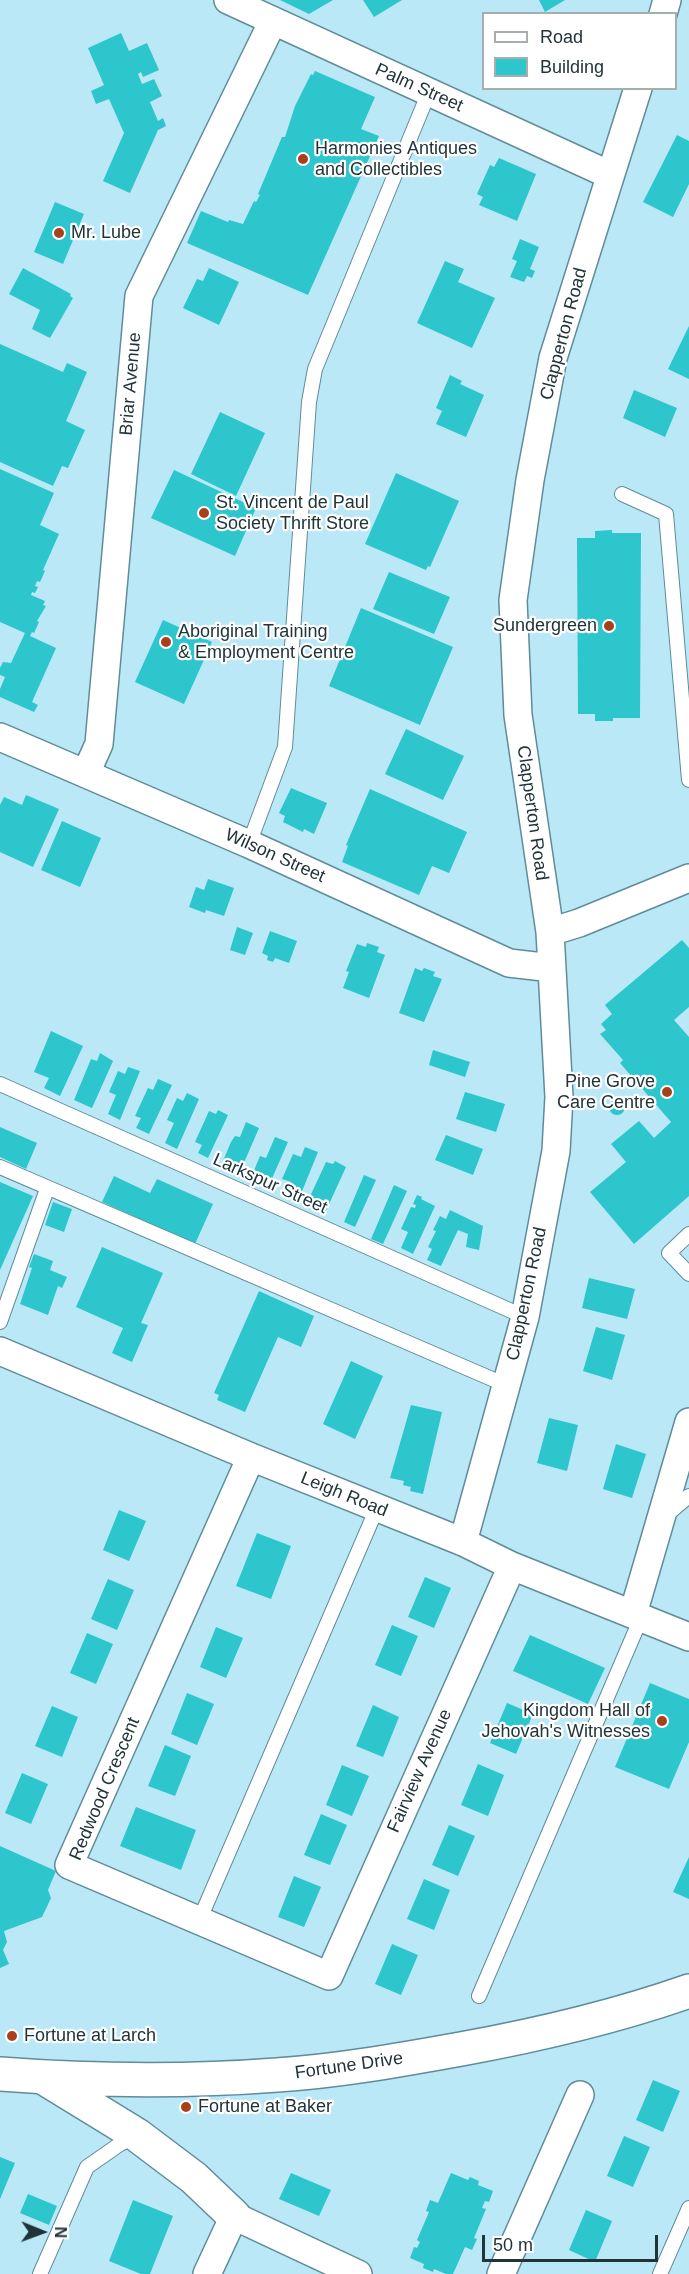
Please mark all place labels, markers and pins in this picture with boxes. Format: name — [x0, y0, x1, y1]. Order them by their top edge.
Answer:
place label: Harmonies Antiques and Collectibles — [315, 138, 477, 180]
marker: Harmonies Antiques and Collectibles — [296, 152, 310, 166]
place label: Mr. Lube — [71, 222, 141, 244]
marker: Mr. Lube — [52, 226, 66, 240]
place label: St. Vincent de Paul Society Thrift Store — [216, 492, 369, 534]
marker: St. Vincent de Paul Society Thrift Store — [197, 506, 211, 520]
place label: Sundergreen — [493, 615, 597, 637]
marker: Sundergreen — [602, 619, 616, 633]
place label: Aboriginal Training & Employment Centre — [178, 621, 354, 664]
marker: Aboriginal Training & Employment Centre — [159, 635, 173, 649]
place label: Pine Grove Care Centre — [557, 1071, 655, 1114]
marker: Pine Grove Care Centre — [660, 1085, 674, 1099]
place label: Kingdom Hall of Jehovah's Witnesses — [481, 1700, 650, 1742]
marker: Kingdom Hall of Jehovah's Witnesses — [655, 1714, 669, 1728]
place label: Fortune at Larch — [24, 2025, 156, 2047]
marker: Fortune at Larch — [5, 2029, 19, 2043]
place label: Fortune at Baker — [198, 2096, 332, 2118]
marker: Fortune at Baker — [179, 2100, 193, 2114]

